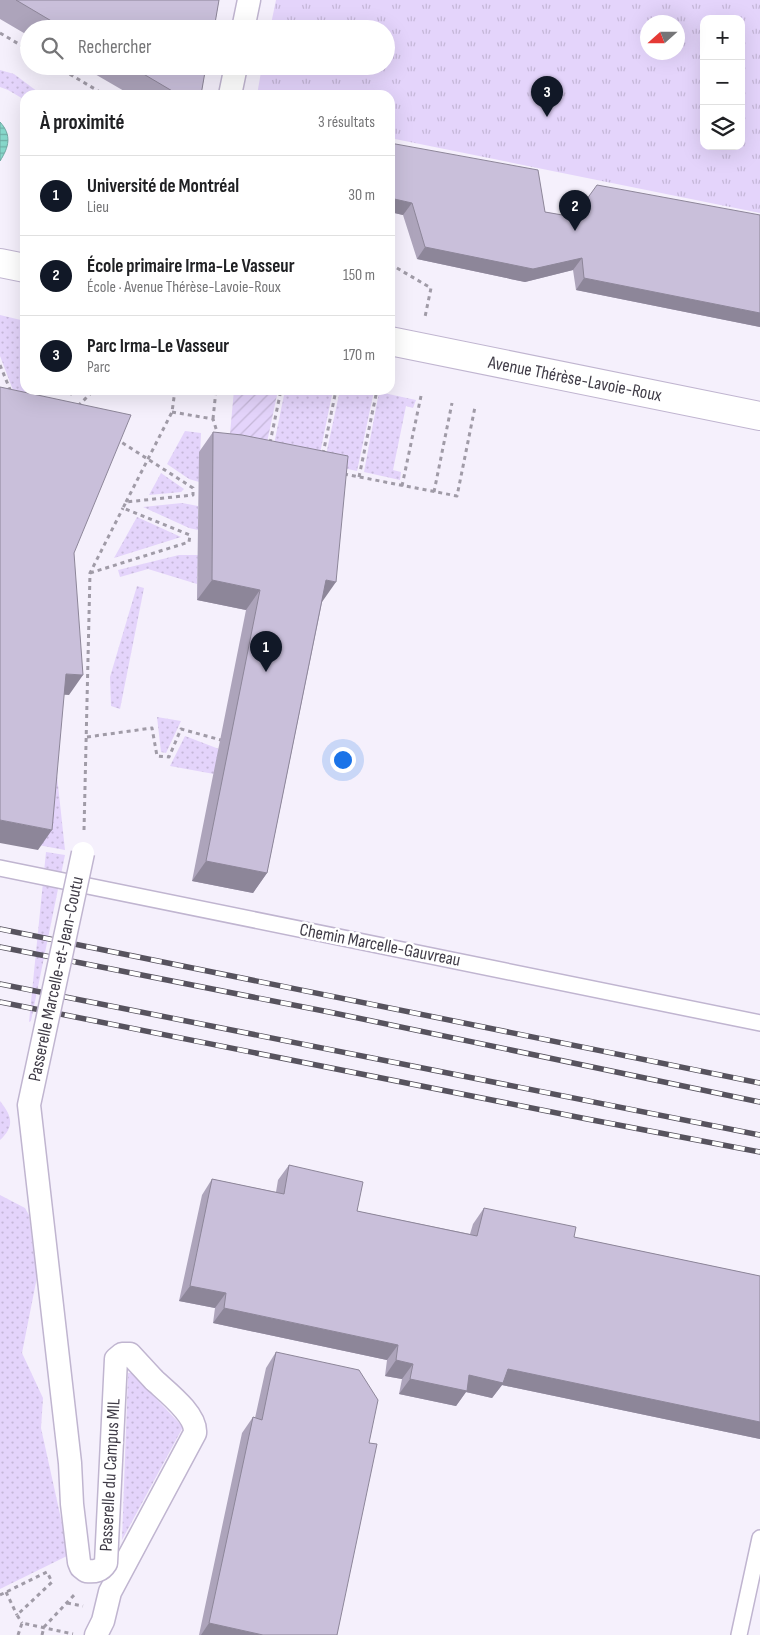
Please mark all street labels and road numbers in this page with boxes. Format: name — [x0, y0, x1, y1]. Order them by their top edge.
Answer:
street label: Avenue Thérèse-Lavoie-Roux — [486, 352, 664, 406]
street label: Passerelle Marcelle-et-Jean-Coutu — [24, 875, 88, 1083]
street label: Chemin Marcelle-Gauvreau — [298, 919, 462, 971]
street label: Passerelle du Campus MIL — [96, 1398, 125, 1552]

